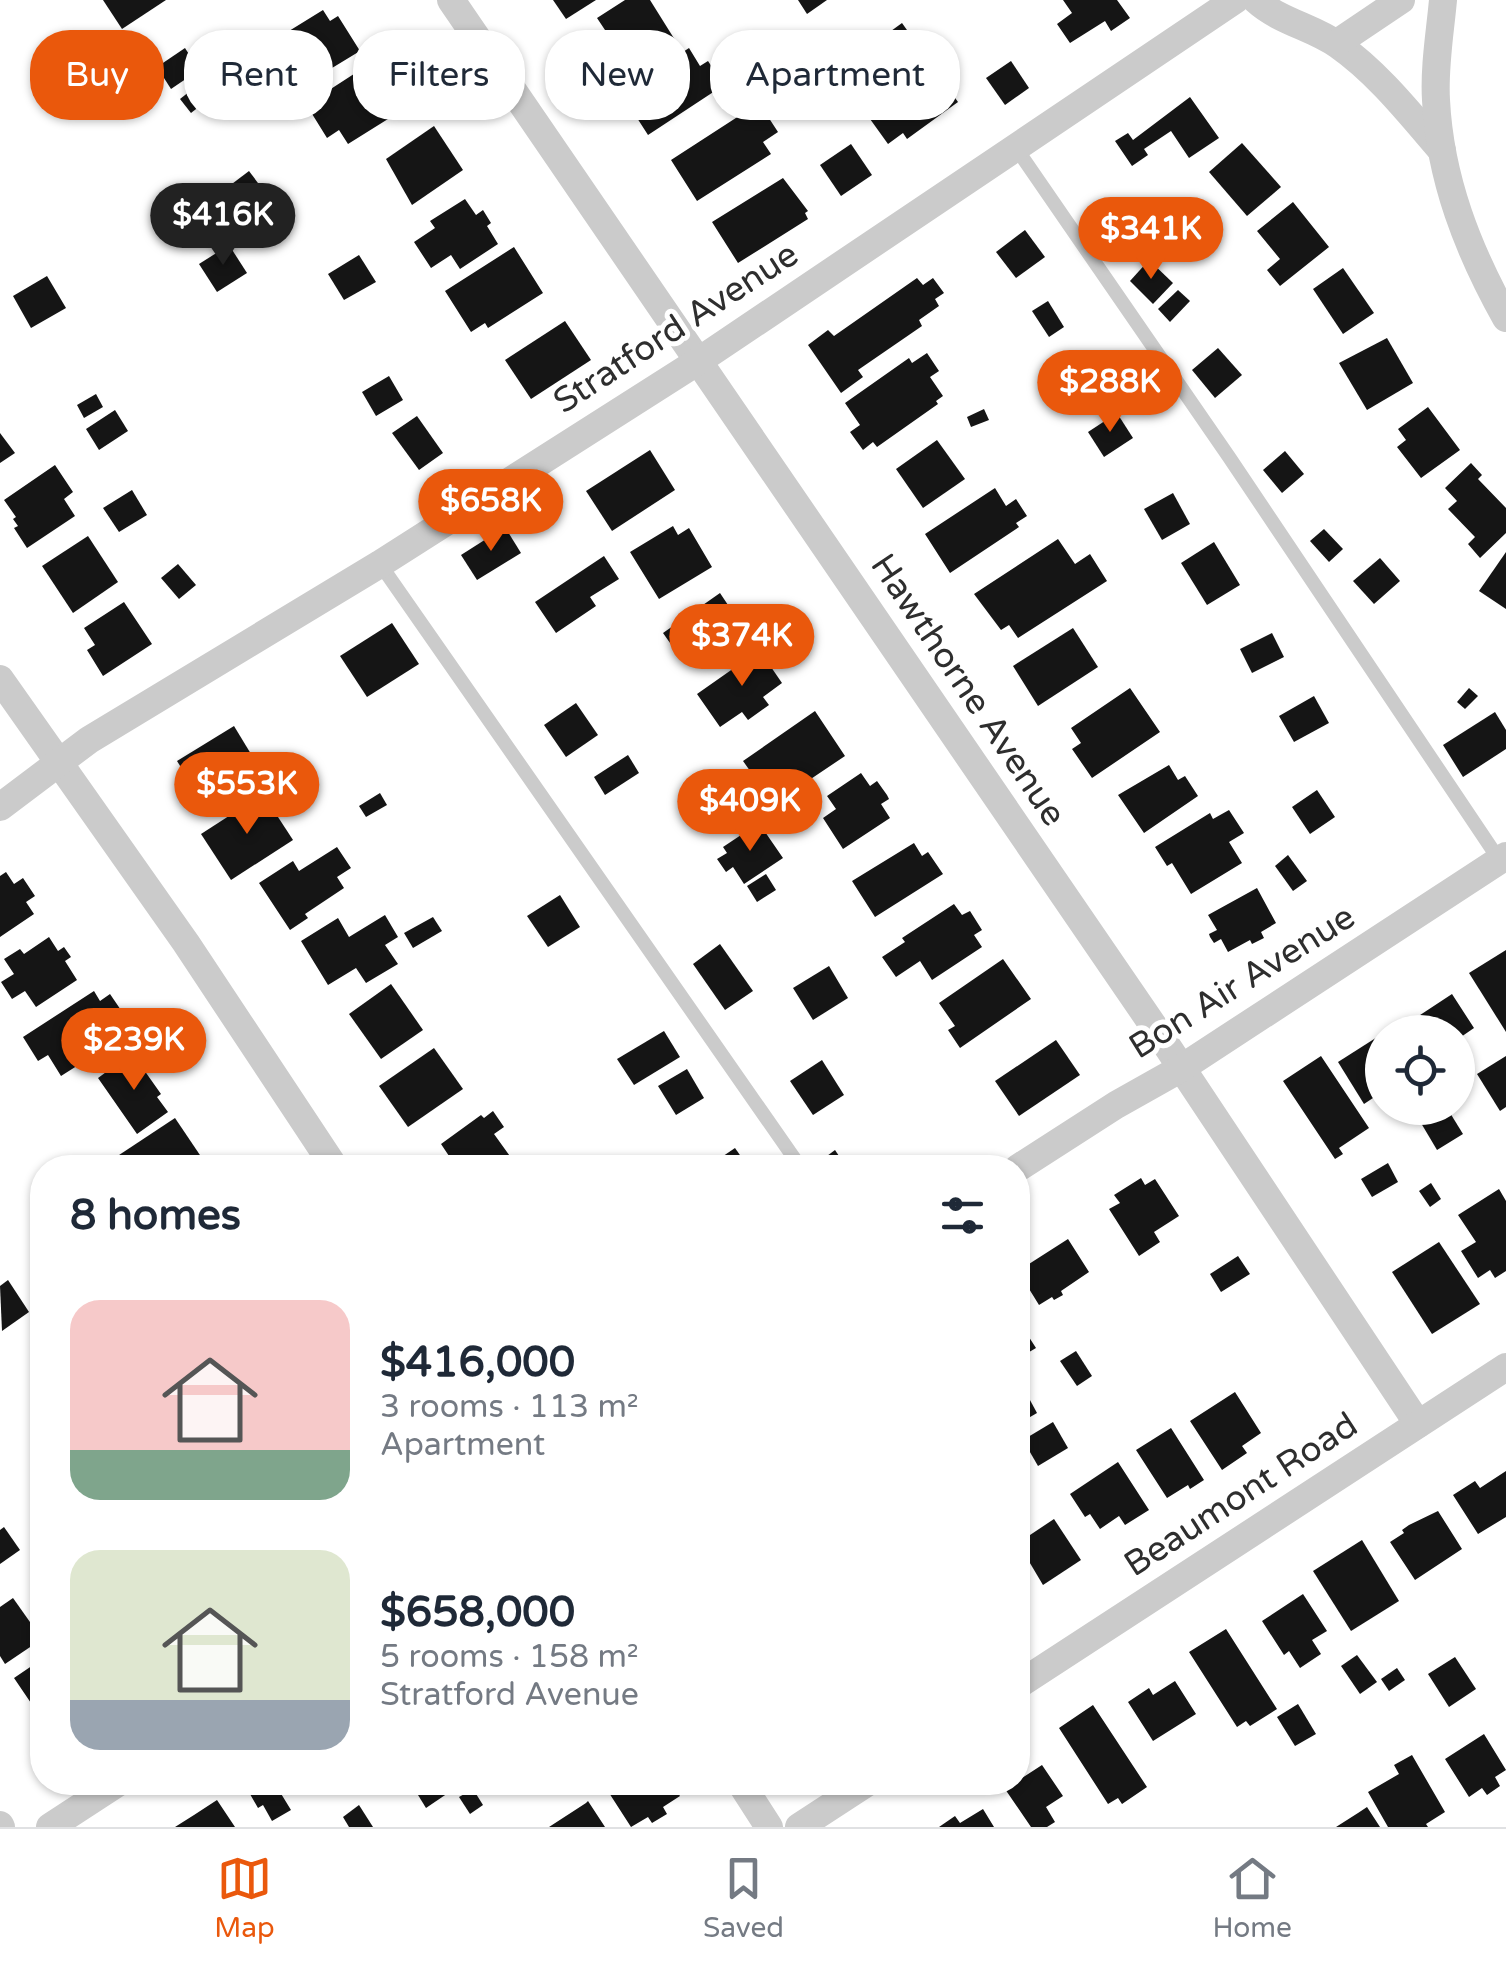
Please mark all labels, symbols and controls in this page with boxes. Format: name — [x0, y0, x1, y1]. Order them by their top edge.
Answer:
chip: Buy — [30, 30, 164, 120]
chip: Rent — [184, 30, 333, 120]
chip: Filters — [353, 30, 525, 120]
chip: New — [545, 30, 690, 120]
chip: Apartment — [710, 30, 960, 120]
pin: $416K — [153, 183, 293, 268]
text: $416K — [172, 196, 274, 234]
pin: $341K — [1081, 197, 1221, 282]
text: $341K — [1100, 210, 1202, 248]
street label: Stratford Avenue — [546, 233, 806, 423]
pin: $288K — [1040, 350, 1180, 435]
text: $288K — [1059, 363, 1161, 401]
pin: $658K — [421, 469, 561, 554]
text: $658K — [440, 482, 542, 520]
street label: Hawthorne Avenue — [861, 546, 1075, 834]
pin: $374K — [672, 604, 812, 689]
text: $374K — [691, 617, 793, 655]
pin: $553K — [177, 752, 317, 837]
text: $553K — [196, 765, 298, 803]
pin: $409K — [680, 769, 820, 854]
text: $409K — [699, 782, 801, 820]
street label: Bon Air Avenue — [1121, 896, 1363, 1068]
pin: $239K — [64, 1008, 204, 1093]
map controls — [1365, 1015, 1475, 1125]
button: locate — [1365, 1015, 1475, 1125]
text: $239K — [83, 1021, 185, 1059]
icon: filters — [935, 1188, 990, 1243]
text: 8 homes — [70, 1190, 241, 1241]
text: $416,000 — [380, 1337, 575, 1388]
icon: home — [150, 1340, 270, 1460]
text: 3 rooms · 113 m² — [380, 1388, 639, 1426]
street label: Beaumont Road — [1117, 1404, 1365, 1586]
text: Apartment — [380, 1426, 545, 1464]
text: $658,000 — [380, 1587, 575, 1638]
icon: home — [150, 1590, 270, 1710]
text: 5 rooms · 158 m² — [380, 1638, 639, 1676]
text: Stratford Avenue — [380, 1676, 639, 1714]
tab: Map — [214, 1851, 275, 1945]
tab: Saved — [703, 1851, 784, 1945]
tab: Home — [1212, 1851, 1292, 1945]

